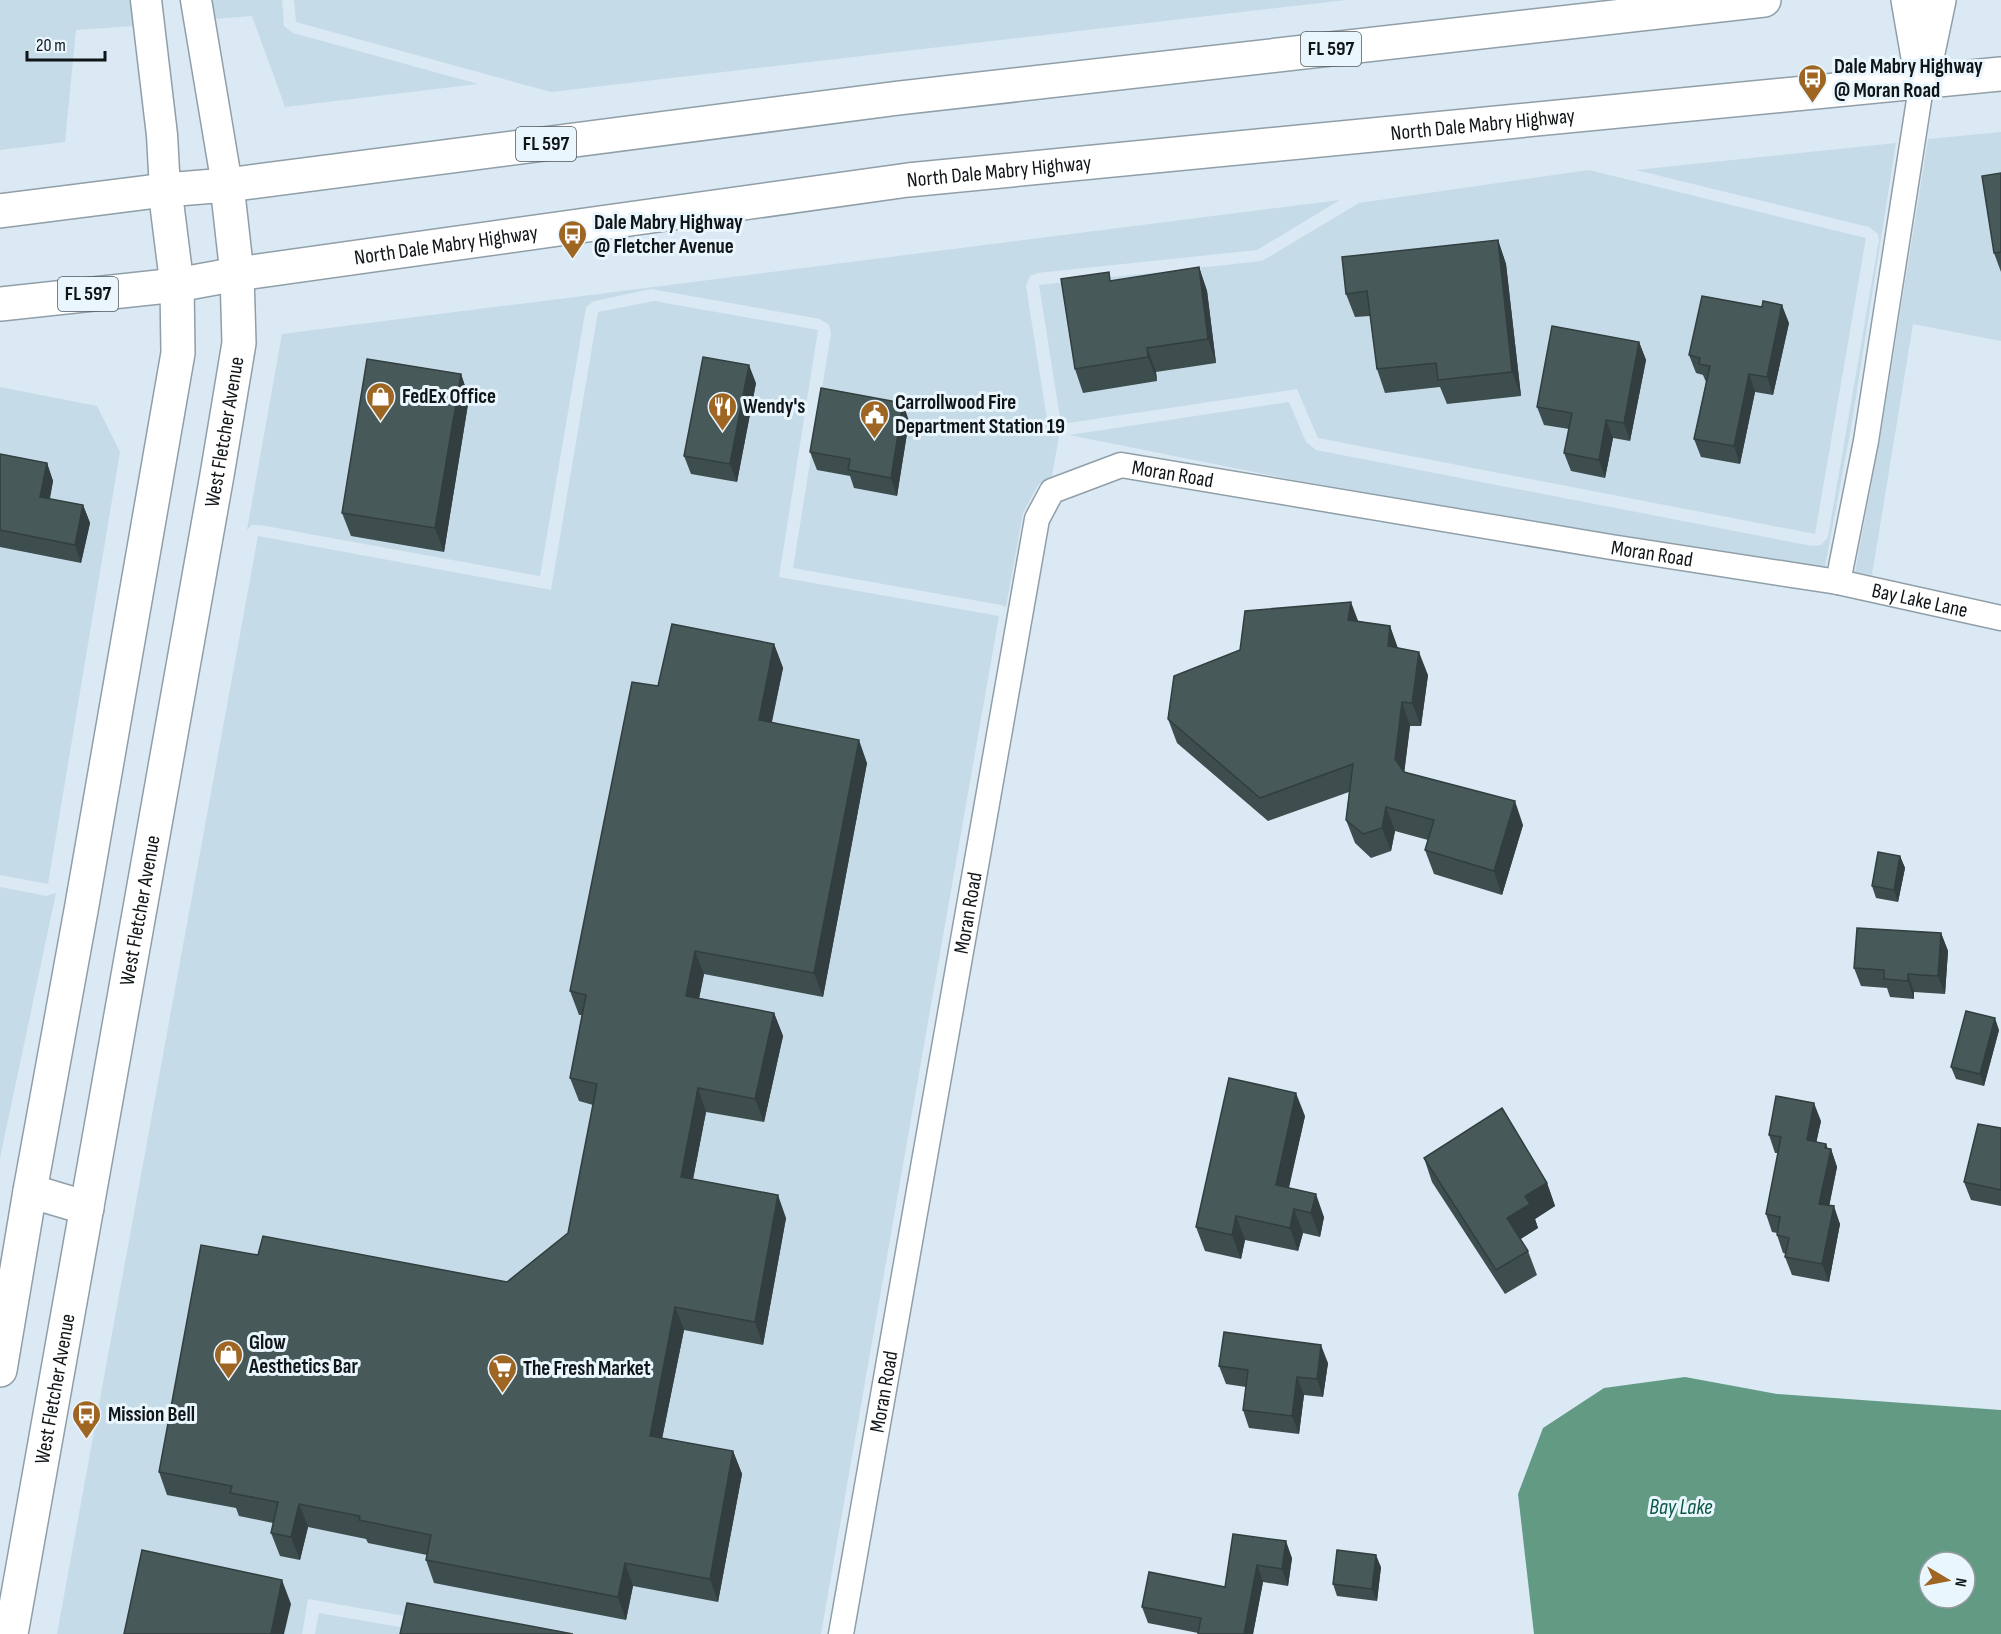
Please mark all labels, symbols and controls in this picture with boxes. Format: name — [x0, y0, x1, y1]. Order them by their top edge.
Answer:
scale bar — [27, 24, 105, 62]
road number: FL 597 — [1301, 32, 1361, 66]
text: 20 m — [36, 35, 66, 56]
place label: Dale Mabry Highway @ Moran Road — [1834, 54, 1983, 103]
bus stop icon: Dale Mabry Highway @ Moran Road — [1797, 62, 1829, 104]
street label: North Dale Mabry Highway — [1389, 103, 1576, 146]
road number: FL 597 — [516, 127, 576, 161]
street label: North Dale Mabry Highway — [906, 150, 1092, 193]
place label: Dale Mabry Highway @ Fletcher Avenue — [594, 210, 743, 259]
bus stop icon: Dale Mabry Highway @ Fletcher Avenue — [557, 218, 589, 260]
street label: North Dale Mabry Highway — [353, 220, 539, 270]
road number: FL 597 — [58, 277, 118, 311]
street label: West Fletcher Avenue — [199, 355, 249, 509]
shop icon: FedEx Office — [365, 380, 397, 422]
place label: FedEx Office — [402, 384, 496, 409]
restaurant icon: Wendy's — [706, 390, 738, 432]
place label: Carrollwood Fire Department Station 19 — [895, 390, 1065, 439]
place label: Wendy's — [743, 394, 805, 419]
public building icon: Carrollwood Fire Department Station 19 — [858, 398, 890, 440]
street label: Moran Road — [1130, 455, 1215, 493]
street label: Moran Road — [1610, 535, 1695, 572]
street label: Bay Lake Lane — [1870, 577, 1970, 623]
street label: West Fletcher Avenue — [114, 833, 165, 987]
street label: Moran Road — [948, 870, 987, 956]
street label: West Fletcher Avenue — [29, 1312, 80, 1466]
place label: Glow Aesthetics Bar — [248, 1330, 358, 1379]
shop icon: Glow Aesthetics Bar — [212, 1338, 244, 1380]
street label: Moran Road — [864, 1349, 903, 1434]
supermarket icon: The Fresh Market — [486, 1352, 518, 1394]
place label: The Fresh Market — [523, 1356, 651, 1381]
bus stop icon: Mission Bell — [71, 1398, 103, 1440]
place label: Mission Bell — [108, 1402, 195, 1427]
water label: Bay Lake — [1649, 1494, 1713, 1521]
north arrow — [1917, 1550, 1977, 1610]
text: N — [1950, 1576, 1970, 1588]

